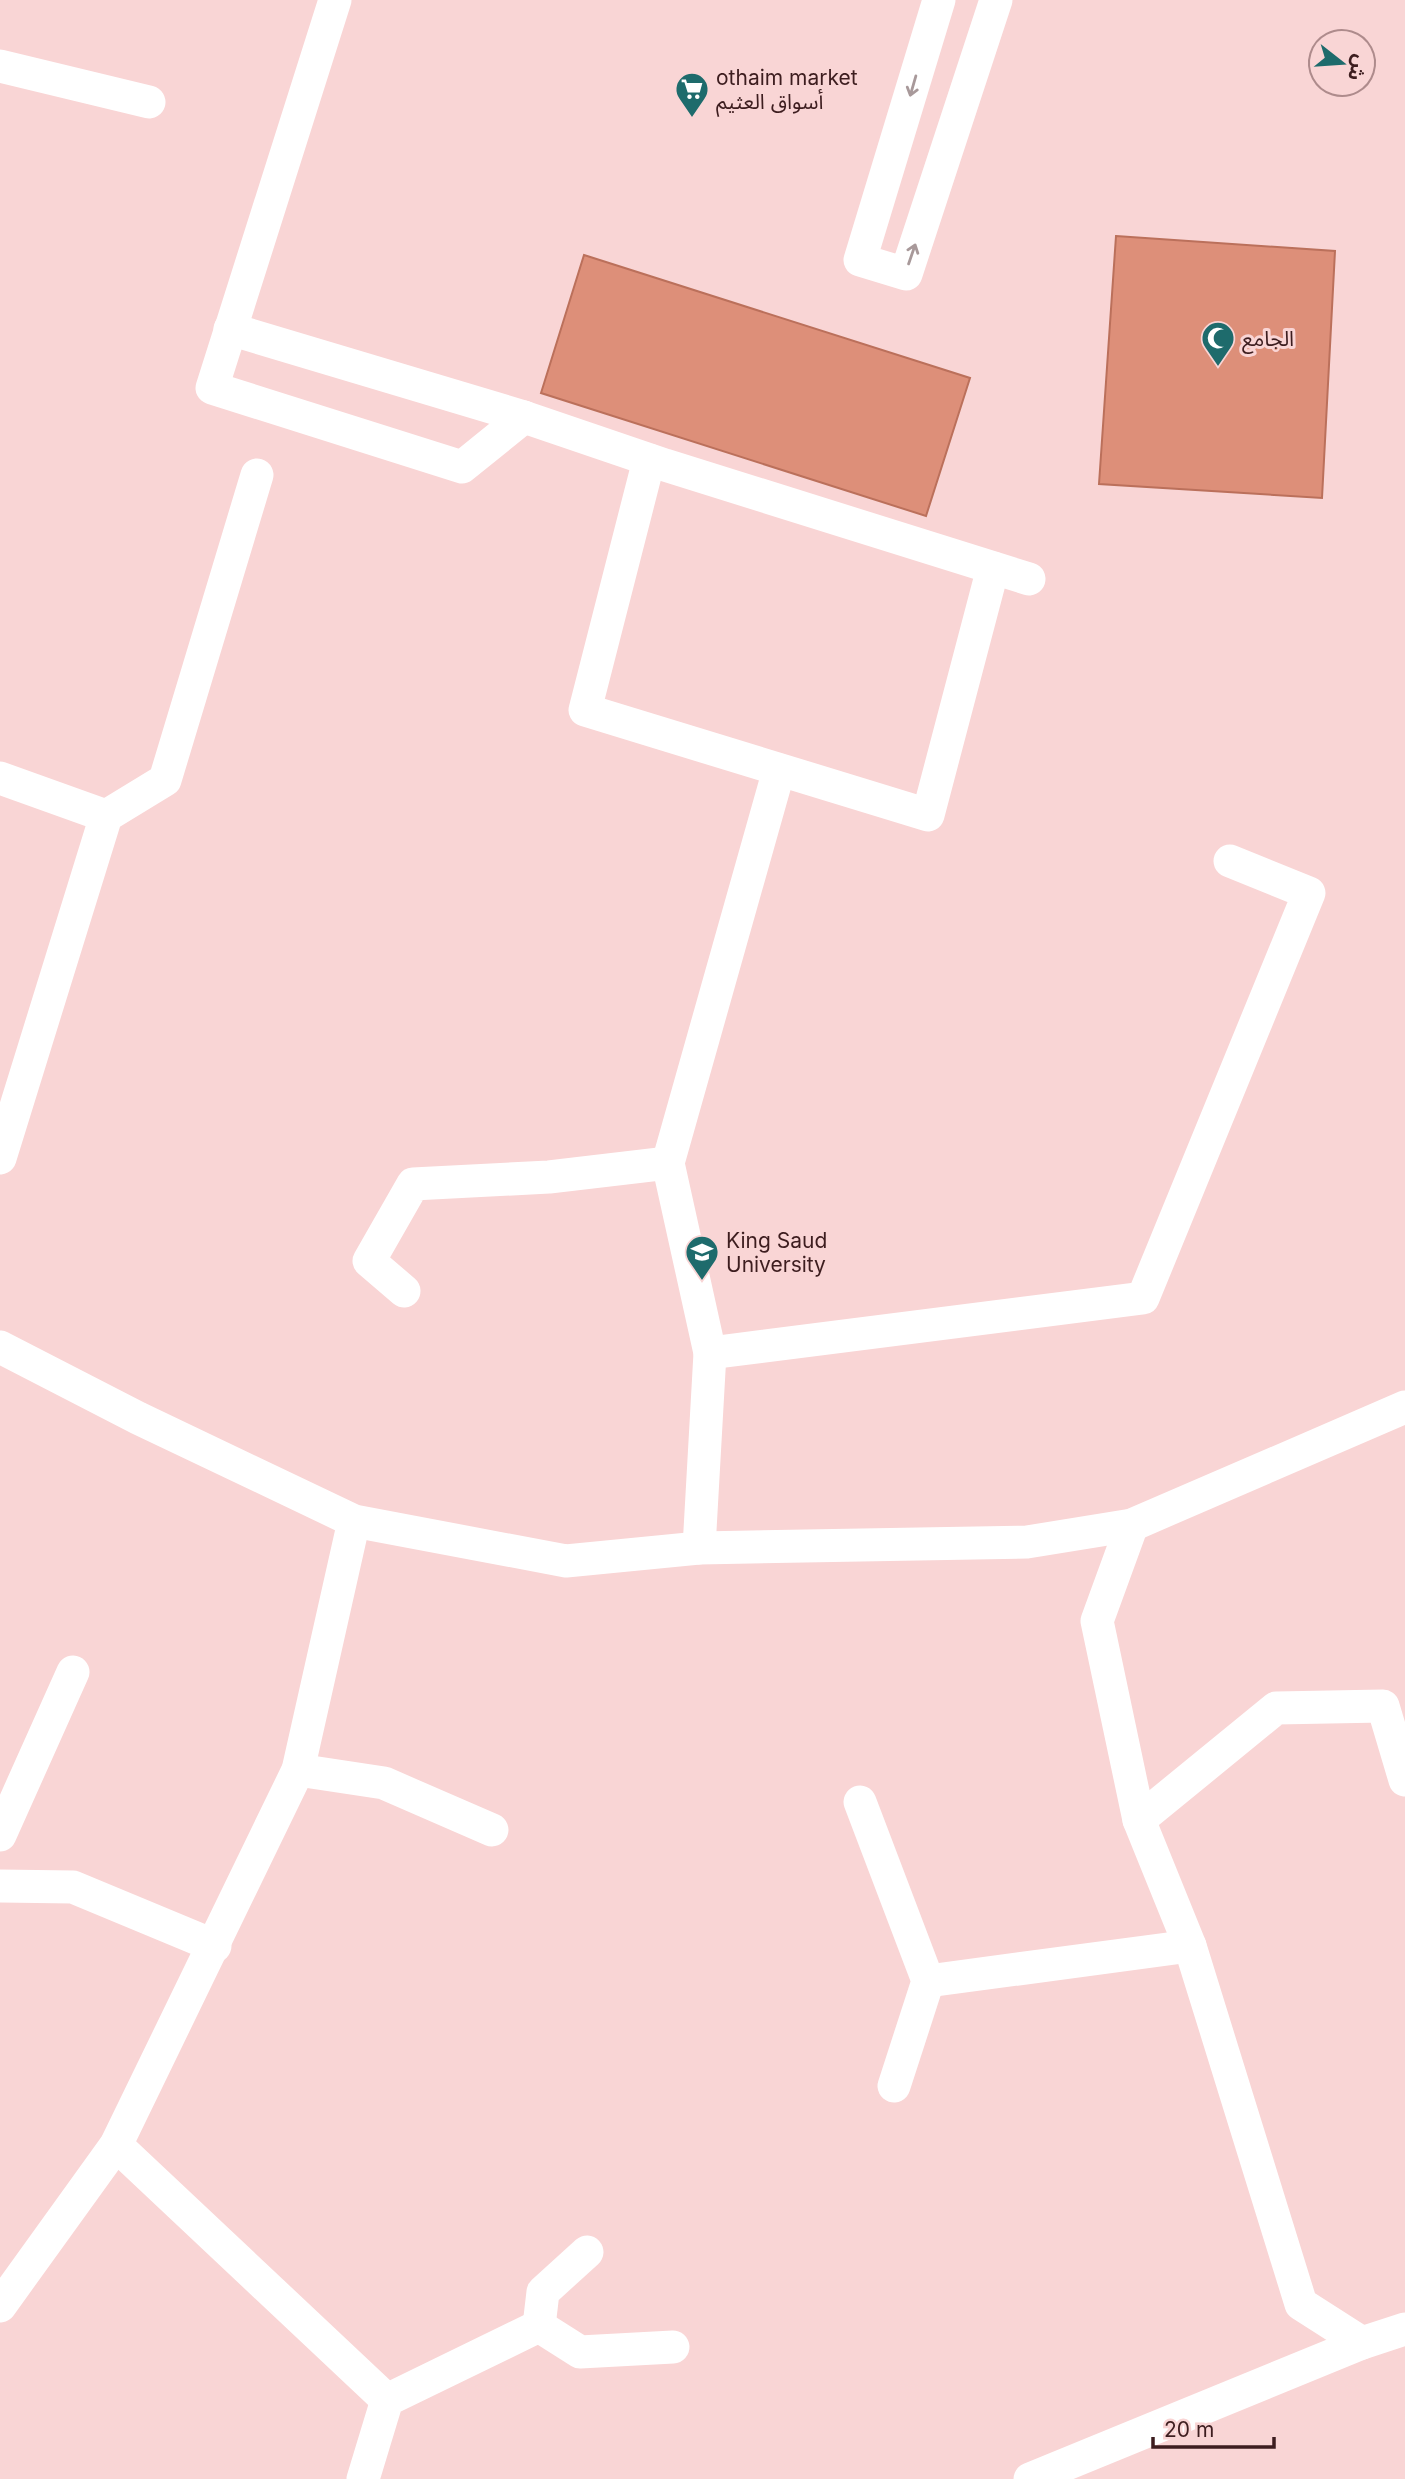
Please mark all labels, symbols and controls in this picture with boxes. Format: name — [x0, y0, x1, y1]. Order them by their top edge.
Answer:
north arrow — [1307, 28, 1377, 98]
text: ش — [1343, 52, 1373, 84]
place label: othaim market أسواق العثيم — [716, 65, 858, 117]
supermarket icon: othaim market أسواق العثيم — [673, 70, 711, 119]
one-way arrow — [906, 75, 919, 97]
one-way arrow — [907, 244, 919, 266]
mosque icon: الجامع — [1199, 319, 1237, 368]
place label: الجامع — [1242, 326, 1294, 354]
place label: King Saud University — [726, 1228, 827, 1277]
school or university icon: King Saud University — [683, 1233, 721, 1282]
scale bar — [1153, 2406, 1274, 2450]
text: 20 m — [1164, 2417, 1214, 2442]

